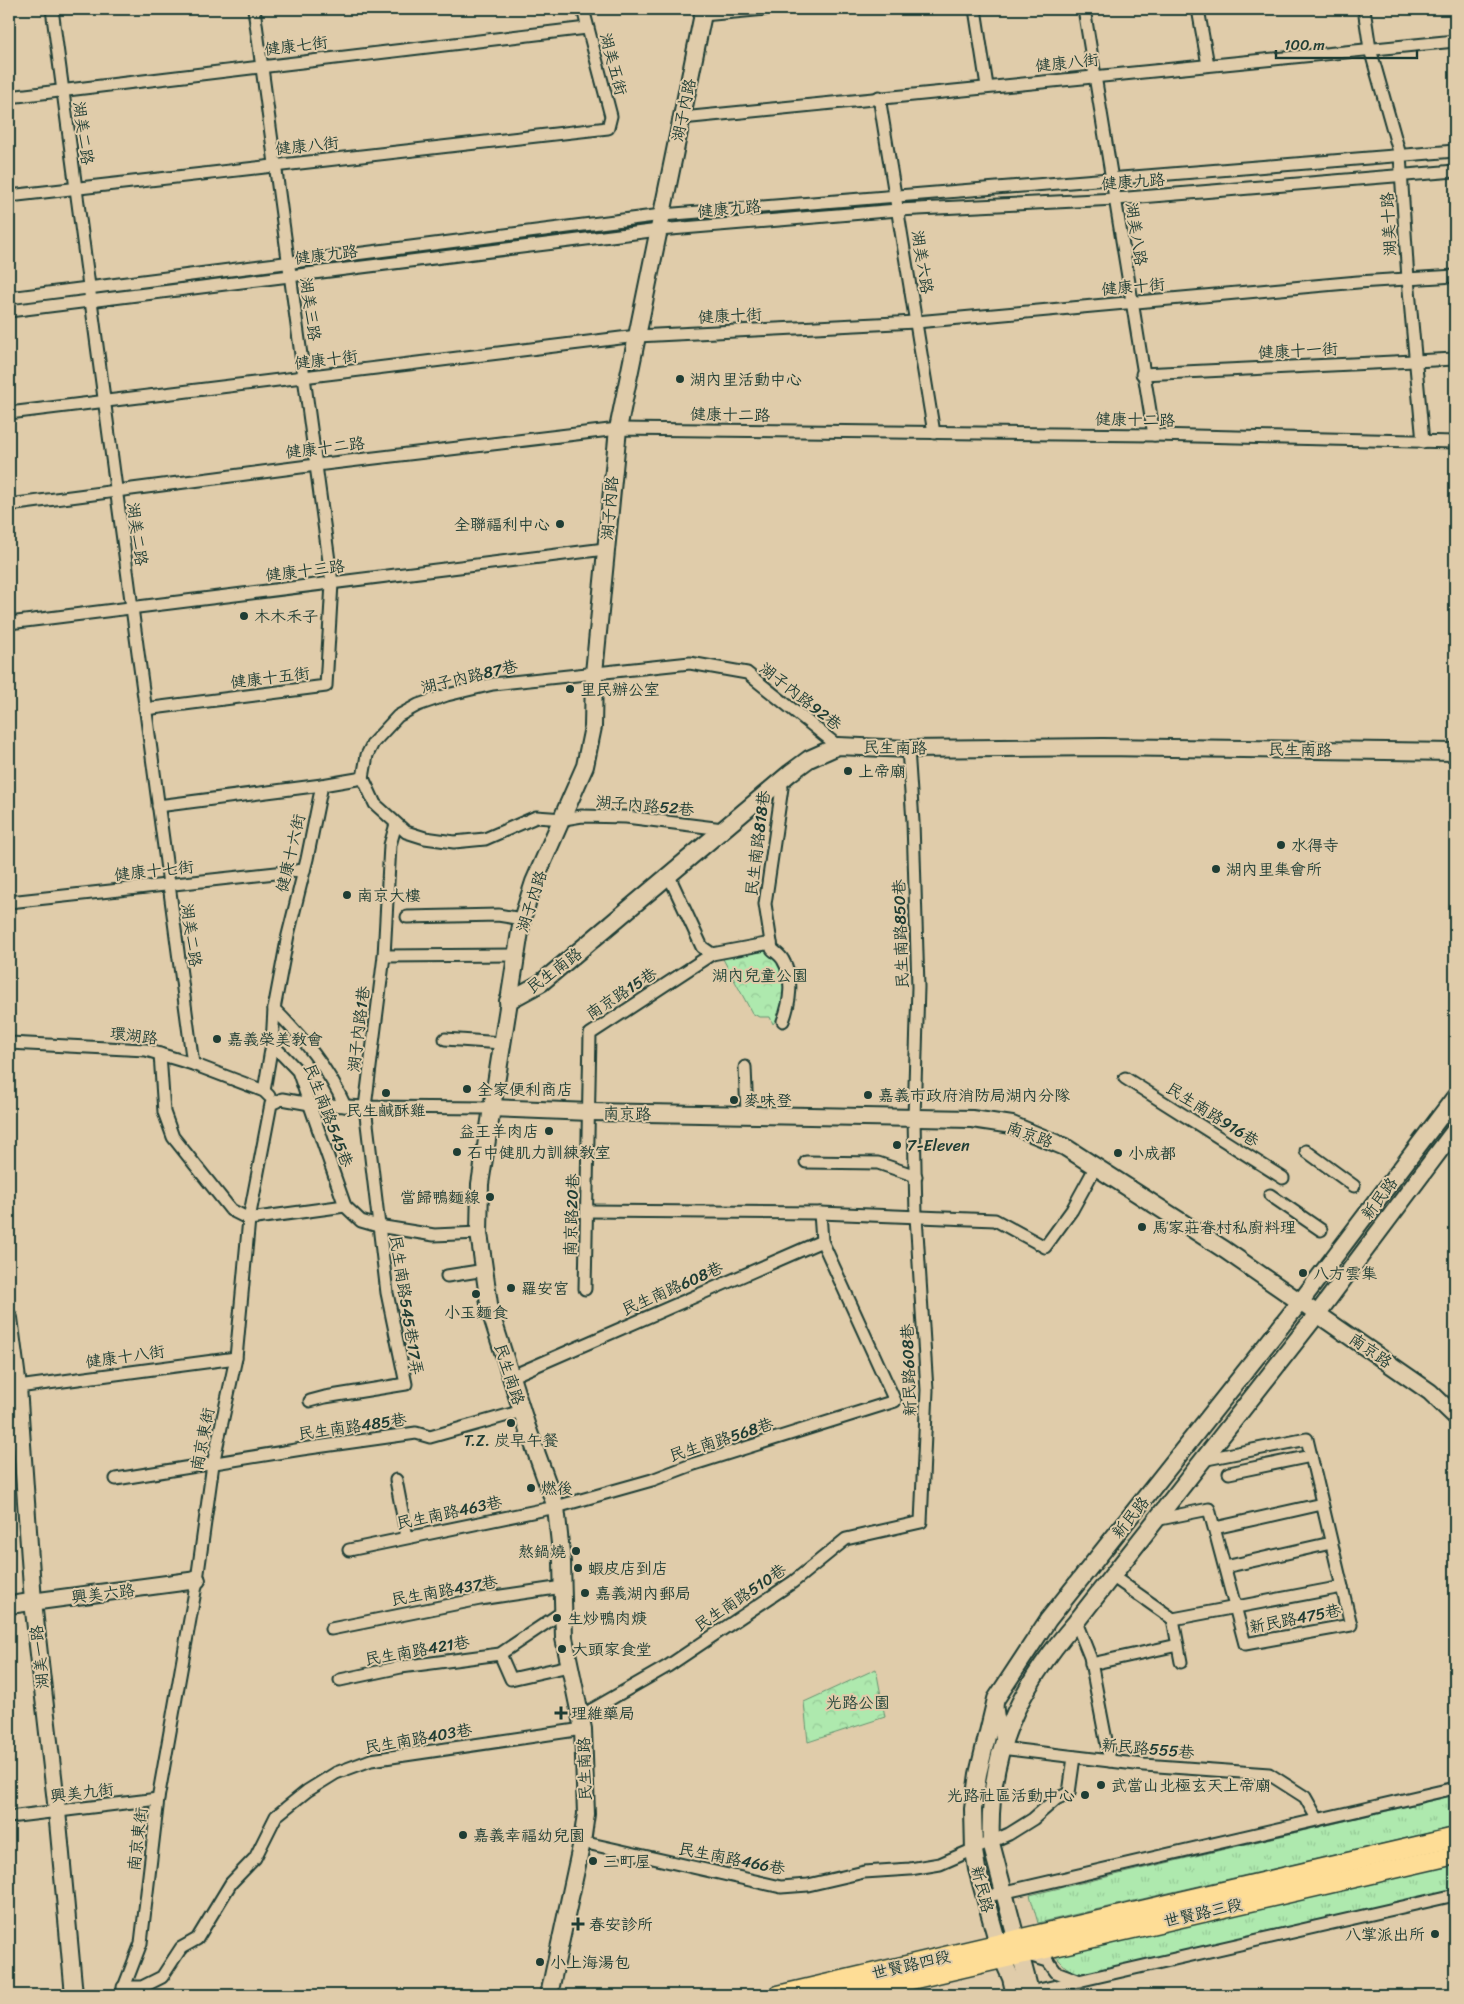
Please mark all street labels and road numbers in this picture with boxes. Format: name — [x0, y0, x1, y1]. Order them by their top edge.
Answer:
street label: 健康七街 — [263, 27, 330, 64]
street label: 湖美五街 — [591, 29, 636, 99]
street label: 健康八街 — [1034, 45, 1100, 80]
street label: 湖子內路 — [663, 76, 704, 144]
street label: 湖美二路 — [65, 99, 102, 167]
street label: 健康八街 — [274, 128, 340, 163]
street label: 健康九路 — [1100, 165, 1166, 198]
street label: 健康九路 — [696, 191, 762, 226]
street label: 湖美十路 — [1372, 191, 1405, 257]
street label: 湖美八路 — [1117, 200, 1156, 268]
street label: 湖美六路 — [903, 228, 942, 296]
street label: 健康九路 — [293, 236, 360, 273]
street label: 健康十街 — [1100, 269, 1166, 304]
street label: 湖美三路 — [292, 275, 329, 343]
street label: 健康十街 — [697, 299, 763, 332]
street label: 健康十一街 — [1257, 334, 1339, 367]
street label: 健康十街 — [293, 341, 360, 378]
street label: 健康十二路 — [690, 399, 770, 430]
street label: 健康十二路 — [1095, 404, 1175, 435]
street label: 健康十二路 — [284, 428, 367, 467]
street label: 湖子內路 — [592, 475, 627, 541]
street label: 湖美二路 — [119, 500, 156, 568]
street label: 健康十三路 — [264, 551, 347, 590]
street label: 湖子內路87巷 — [418, 651, 521, 702]
street label: 湖子內路92巷 — [753, 654, 849, 738]
street label: 健康十五街 — [229, 658, 312, 697]
street label: 民生南路 — [863, 732, 927, 763]
street label: 民生南路 — [1268, 734, 1332, 765]
street label: 湖子內路52巷 — [594, 787, 696, 824]
street label: 民生南路818巷 — [737, 789, 778, 898]
street label: 健康十六街 — [267, 811, 314, 895]
street label: 健康十七街 — [113, 852, 195, 889]
street label: 湖子內路 — [508, 866, 555, 936]
street label: 民生南路850巷 — [884, 879, 917, 989]
street label: 湖美二路 — [173, 901, 210, 969]
street label: 民生南路 — [520, 940, 589, 1001]
street label: 南京路15巷 — [580, 959, 663, 1028]
street label: 湖子內路1巷 — [339, 984, 378, 1074]
street label: 環湖路 — [108, 1018, 160, 1053]
street label: 民生南路545巷 — [295, 1059, 362, 1172]
street label: 民生南路916巷 — [1160, 1074, 1265, 1155]
street label: 南京路 — [603, 1099, 651, 1128]
street label: 南京路 — [1002, 1113, 1057, 1156]
street label: 新民路 — [1353, 1170, 1405, 1226]
street label: 南京路20巷 — [556, 1173, 587, 1257]
street label: 民生南路545巷17弄 — [381, 1233, 432, 1377]
street label: 民生南路608巷 — [617, 1253, 728, 1324]
street label: 新民路608巷 — [892, 1323, 925, 1417]
street label: 南京路 — [1343, 1325, 1399, 1376]
street label: 健康十八街 — [83, 1337, 167, 1376]
street label: 民生南路 — [486, 1339, 533, 1409]
street label: 南京東街 — [182, 1405, 223, 1473]
street label: 民生南路485巷 — [296, 1405, 408, 1448]
street label: 民生南路568巷 — [665, 1409, 777, 1470]
street label: 民生南路463巷 — [393, 1487, 505, 1538]
street label: 新民路 — [1104, 1490, 1157, 1545]
street label: 民生南路510巷 — [688, 1556, 793, 1639]
street label: 民生南路437巷 — [388, 1567, 500, 1614]
street label: 興美六路 — [70, 1575, 137, 1612]
street label: 新民路475巷 — [1247, 1595, 1343, 1642]
street label: 湖美一路 — [22, 1624, 57, 1690]
street label: 民生南路421巷 — [362, 1627, 472, 1674]
street label: 民生南路403巷 — [362, 1715, 474, 1762]
street label: 新民路555巷 — [1100, 1730, 1196, 1767]
street label: 民生南路 — [569, 1736, 600, 1801]
street label: 興美九街 — [49, 1774, 116, 1811]
street label: 南京東街 — [119, 1806, 156, 1873]
street label: 民生南路466巷 — [676, 1834, 788, 1883]
street label: 新民路 — [963, 1862, 1002, 1916]
street label: 世賢路三段 — [1161, 1889, 1245, 1936]
street label: 世賢路四段 — [869, 1941, 953, 1988]

